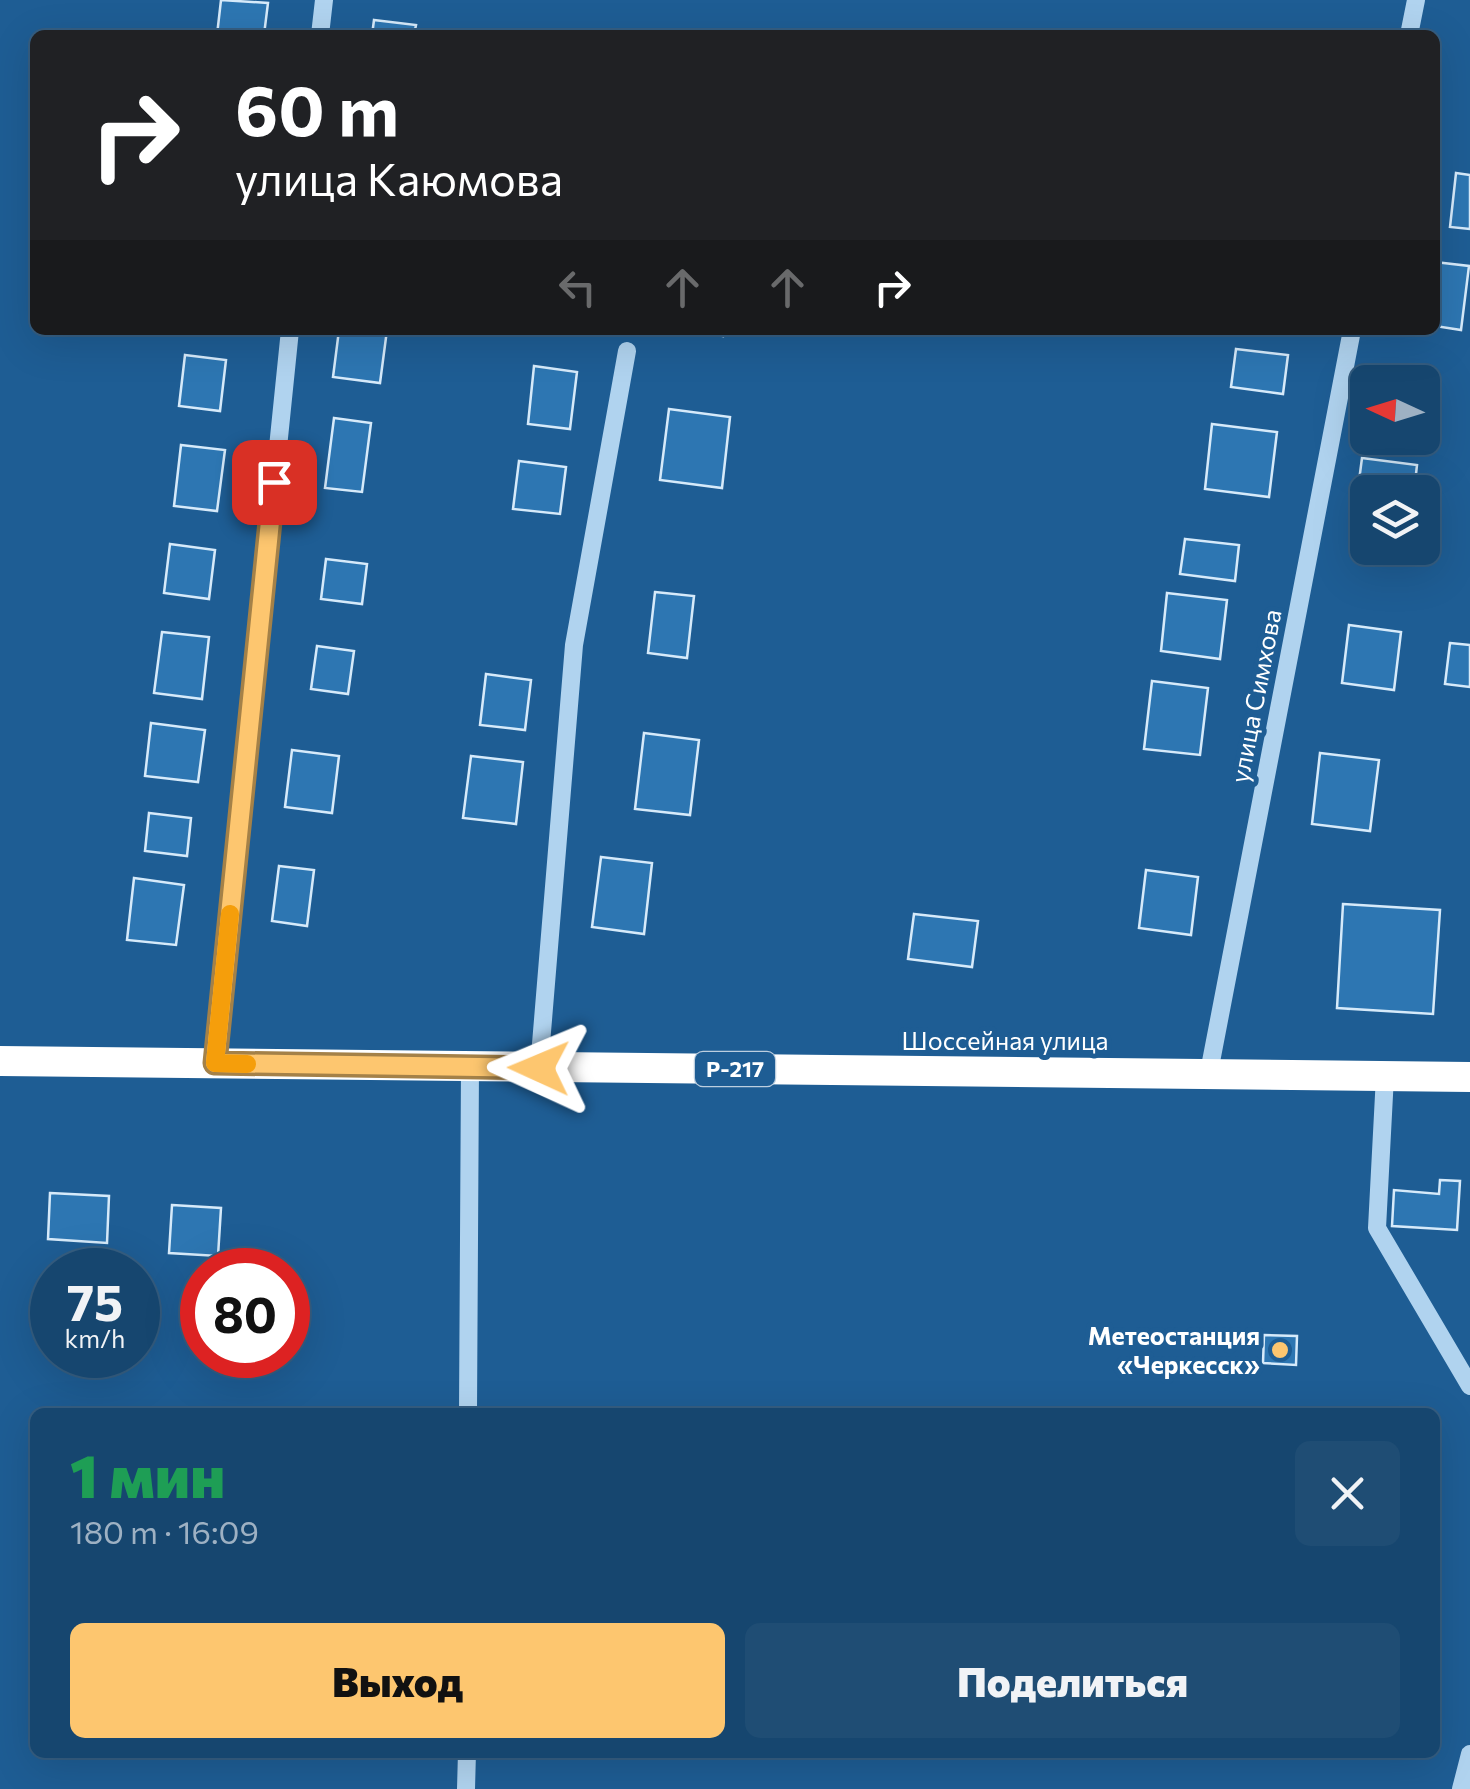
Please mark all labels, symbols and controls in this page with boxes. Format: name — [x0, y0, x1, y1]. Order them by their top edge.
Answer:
text: 60 m — [235, 65, 399, 150]
icon: right — [70, 70, 200, 200]
text: улица Каюмова — [235, 150, 563, 205]
icon: left — [550, 260, 605, 315]
icon: ahead — [655, 260, 710, 315]
icon: ahead — [760, 260, 815, 315]
icon: right — [865, 260, 920, 315]
north arrow — [1350, 365, 1440, 455]
map controls — [1350, 365, 1440, 565]
pin — [232, 440, 317, 525]
icon: arrive — [247, 455, 302, 510]
button: layers — [1350, 475, 1440, 565]
street label: улица Симхова — [1223, 606, 1287, 785]
position arrow — [487, 1016, 591, 1120]
street label: Шоссейная улица — [902, 1025, 1108, 1055]
road number: Р-217 — [695, 1052, 775, 1086]
speed limit sign: 80 — [180, 1248, 310, 1378]
text: 75 — [67, 1270, 123, 1331]
place label: Метеостанция «Черкесск» — [1088, 1320, 1260, 1379]
text: km/h — [65, 1323, 125, 1353]
marker: Метеостанция «Черкесск» — [1269, 1339, 1291, 1361]
text: 1 мин — [70, 1437, 225, 1510]
button: close — [1295, 1441, 1400, 1546]
text: 180 m · 16:09 — [70, 1511, 259, 1551]
button: Выход — [70, 1623, 725, 1738]
button: Поделиться — [745, 1623, 1400, 1738]

